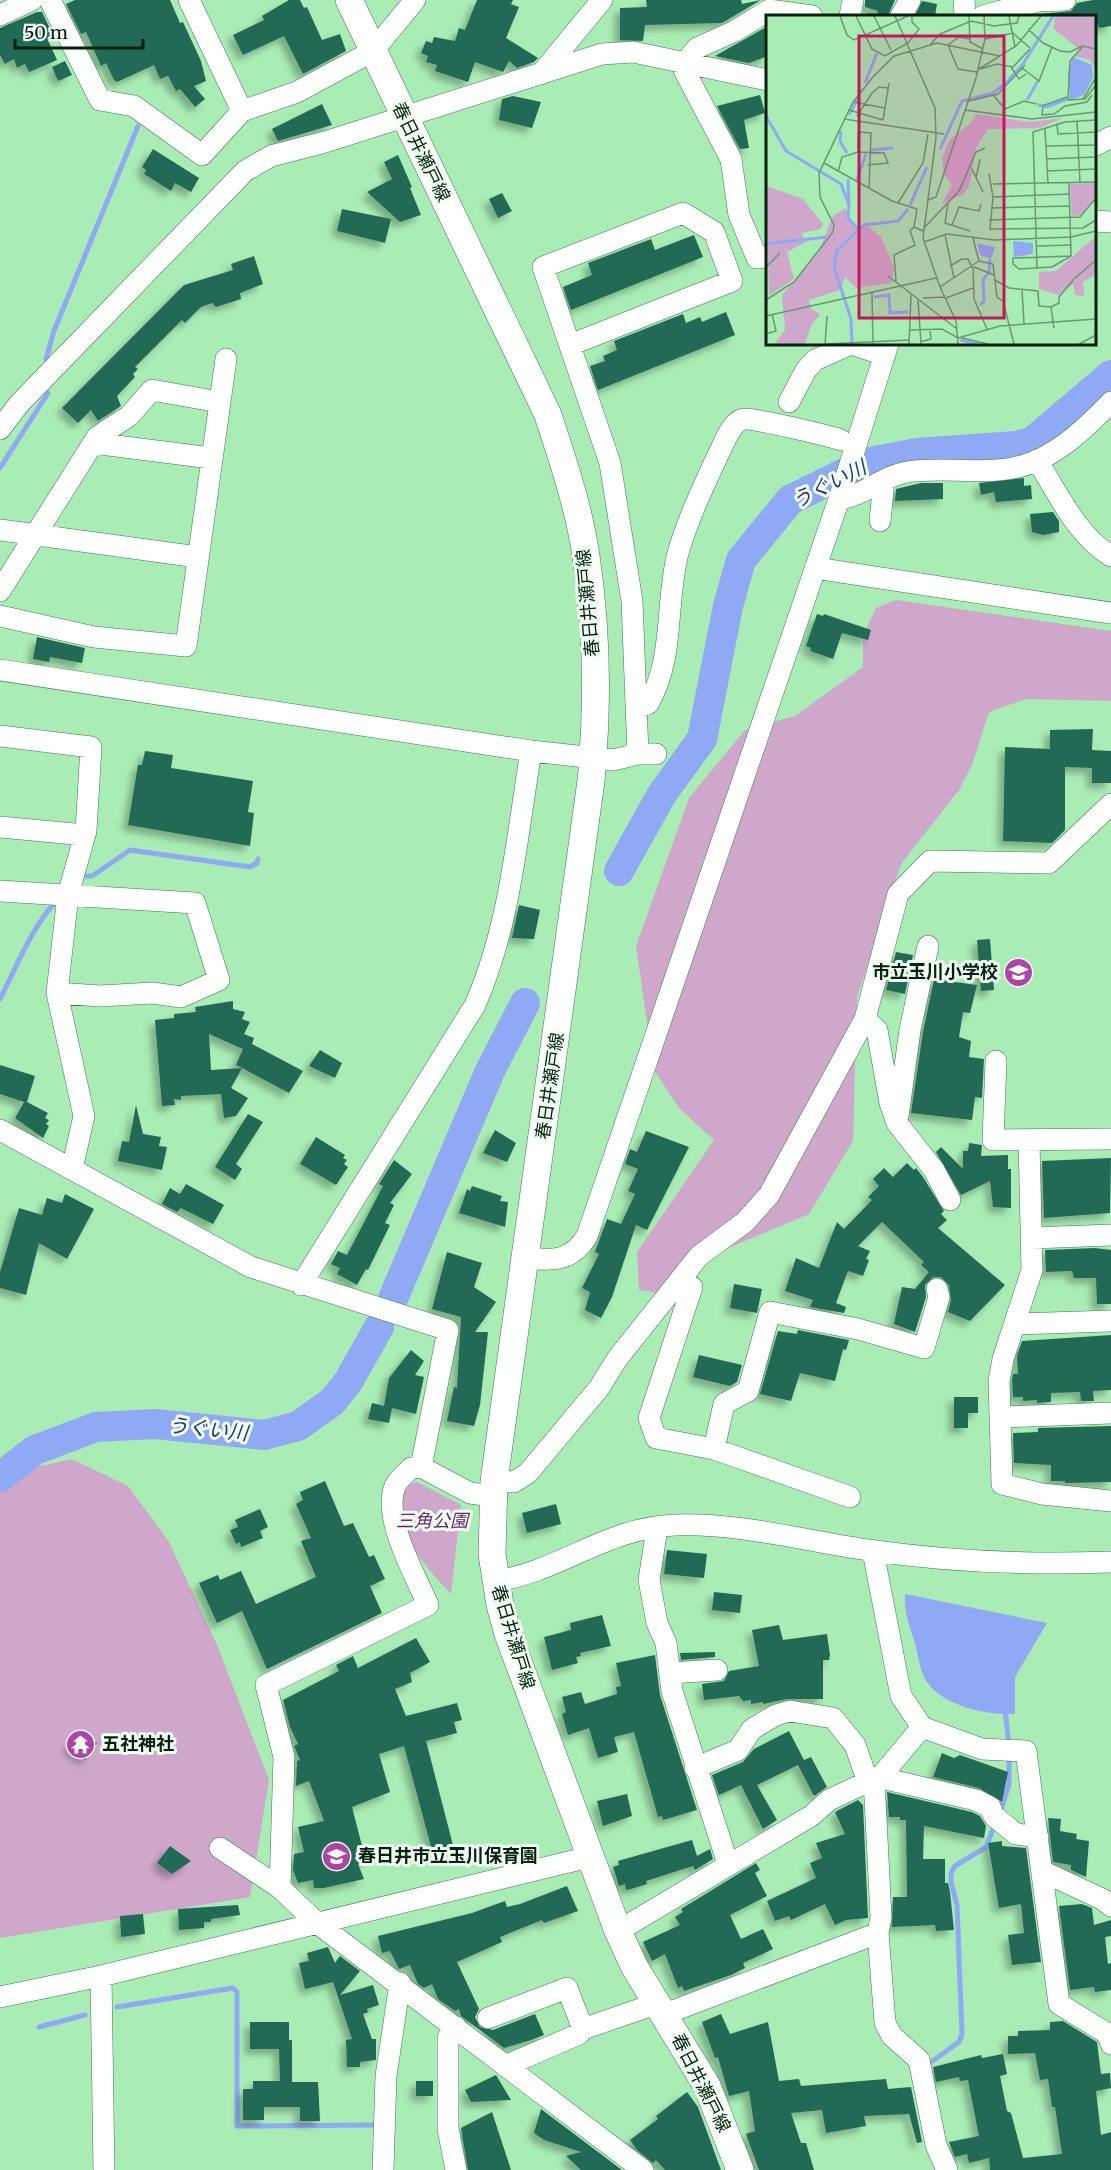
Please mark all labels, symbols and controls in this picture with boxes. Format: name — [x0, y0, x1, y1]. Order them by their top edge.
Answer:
scale bar — [15, 12, 142, 50]
inset map — [766, 15, 1096, 345]
text: 50 m — [24, 21, 68, 44]
street label: 春日井瀬戸線 — [387, 98, 455, 205]
water label: うぐい川 — [787, 453, 872, 513]
street label: 春日井瀬戸線 — [571, 548, 604, 658]
school or university icon: 市立玉川小学校 — [1003, 956, 1035, 988]
place label: 市立玉川小学校 — [872, 960, 998, 983]
street label: 春日井瀬戸線 — [531, 1031, 568, 1141]
water label: うぐい川 — [167, 1412, 251, 1445]
park label: 三角公園 — [396, 1509, 471, 1532]
street label: 春日井瀬戸線 — [487, 1582, 540, 1692]
temple icon: 五社神社 — [65, 1728, 97, 1760]
place label: 五社神社 — [102, 1732, 174, 1755]
school or university icon: 春日井市立玉川保育園 — [321, 1840, 353, 1872]
place label: 春日井市立玉川保育園 — [358, 1844, 538, 1867]
street label: 春日井瀬戸線 — [667, 2029, 736, 2136]

